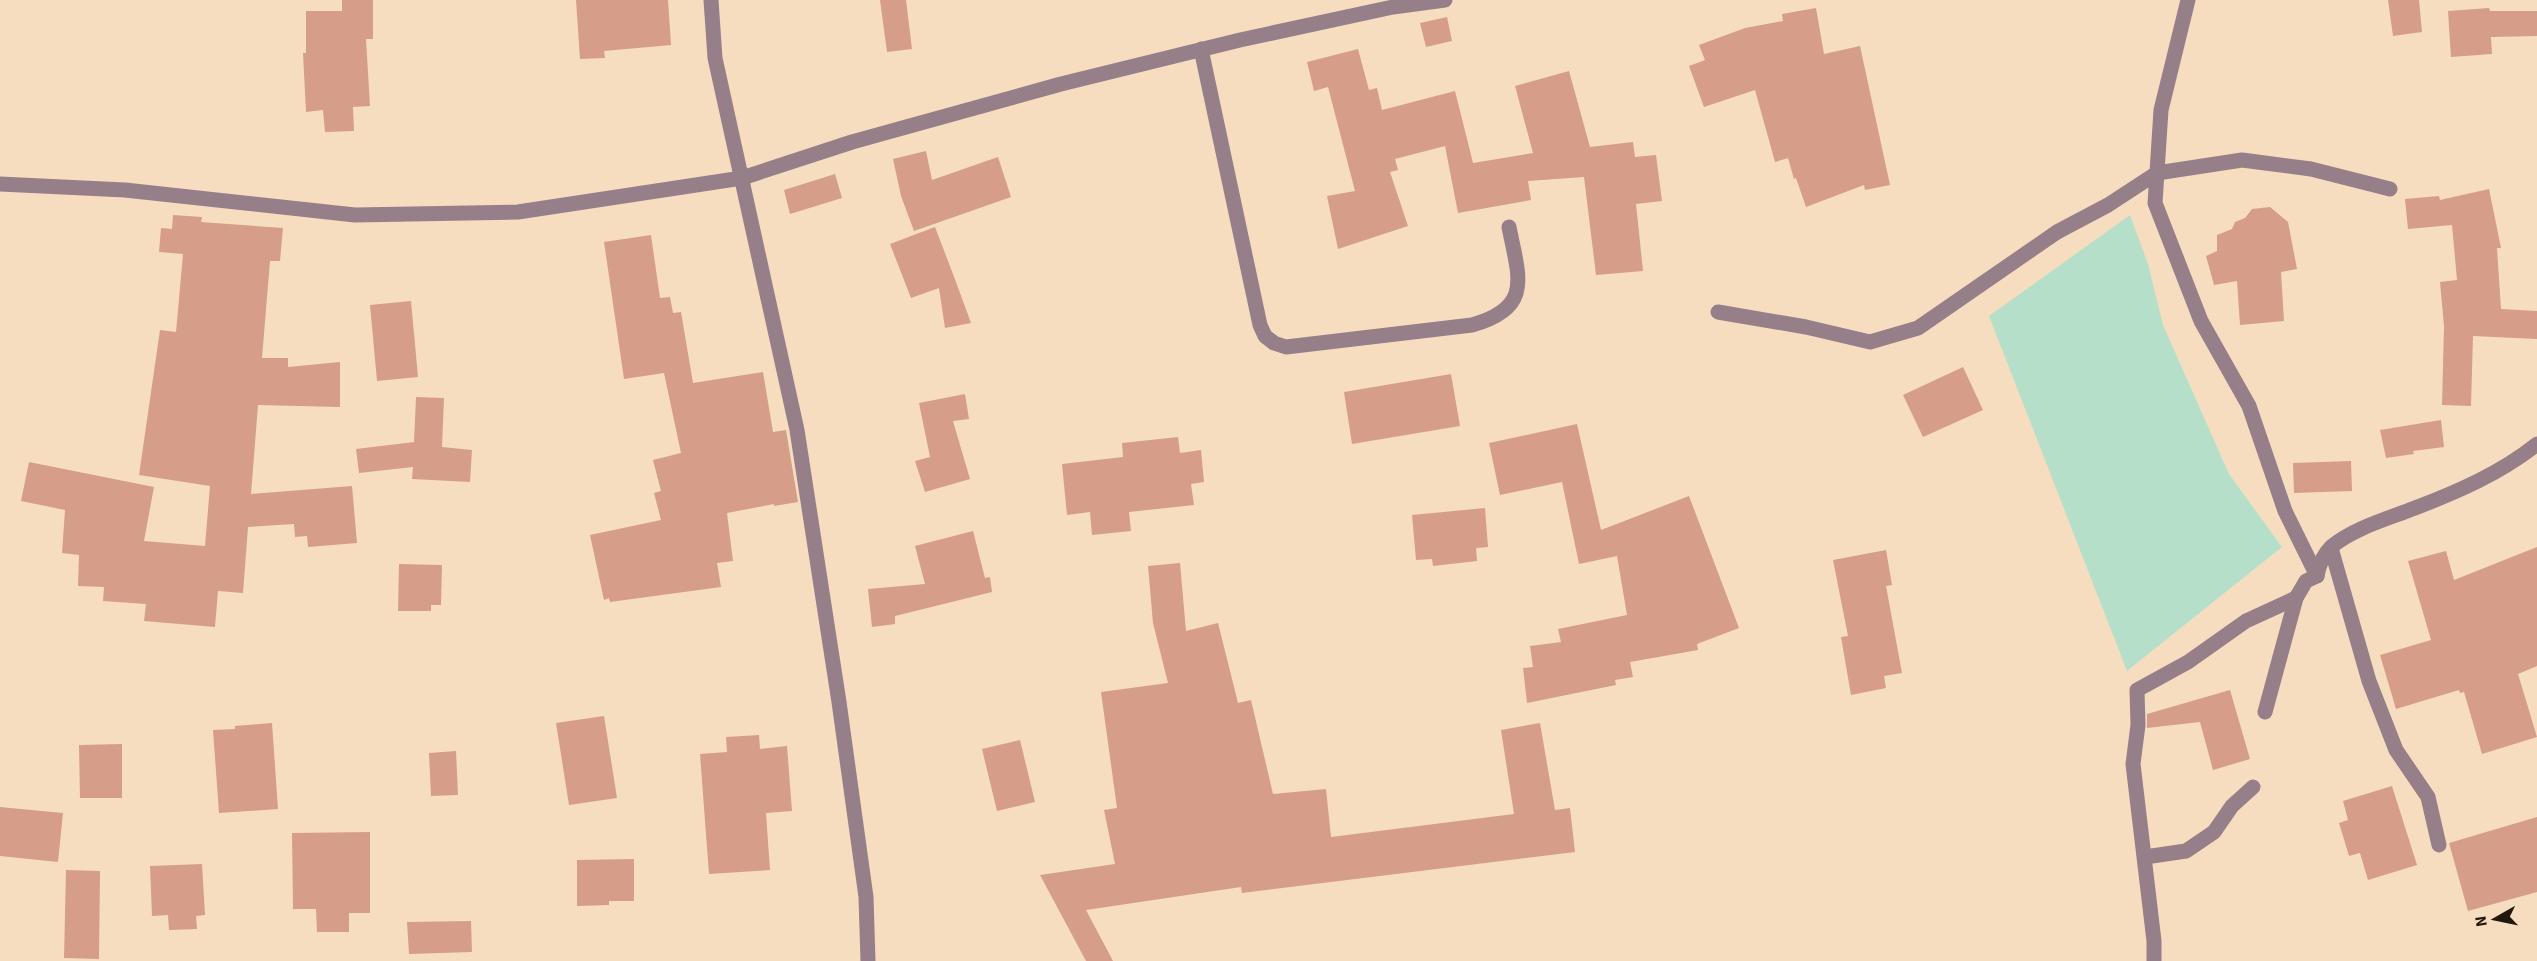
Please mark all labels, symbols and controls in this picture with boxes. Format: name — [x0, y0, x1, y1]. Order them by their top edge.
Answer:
north arrow — [2465, 889, 2525, 949]
text: N — [2469, 914, 2493, 928]

